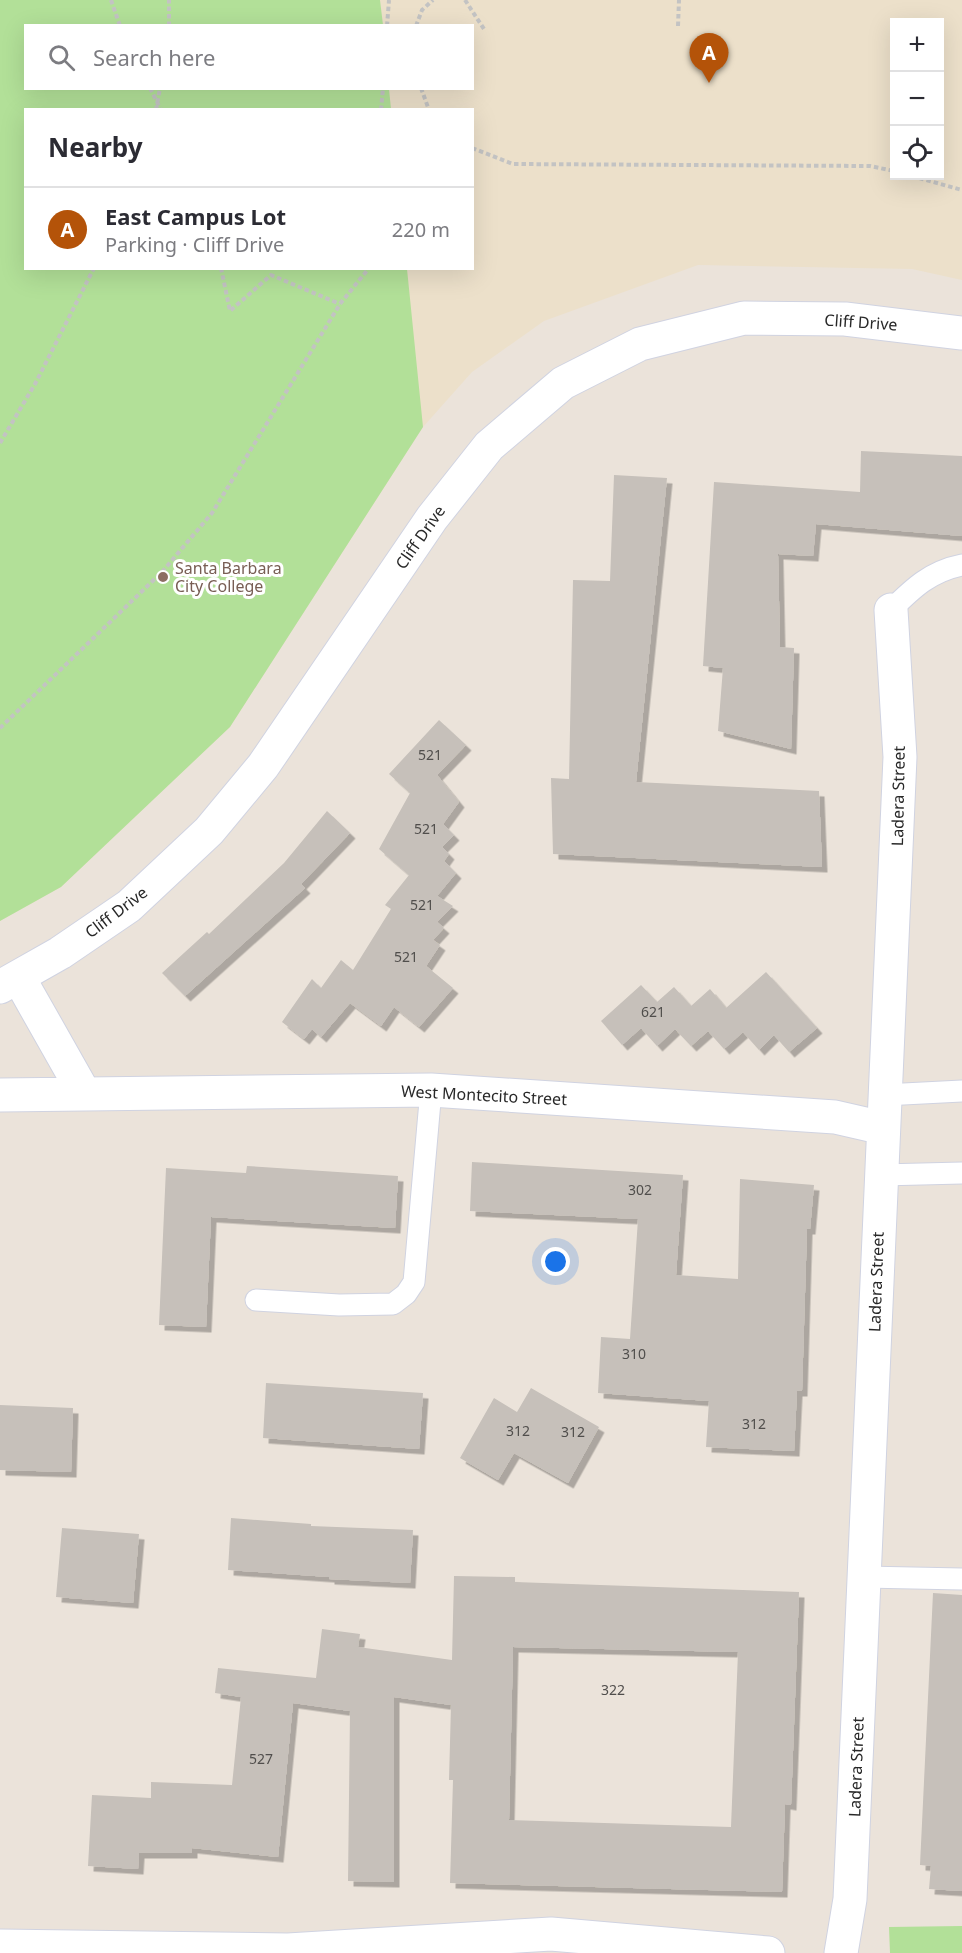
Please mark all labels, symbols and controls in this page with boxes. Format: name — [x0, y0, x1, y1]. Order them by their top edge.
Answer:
map controls — [890, 18, 944, 180]
button: + — [890, 18, 944, 72]
search box — [24, 24, 474, 90]
pin: A — [690, 34, 728, 83]
icon: search — [45, 41, 78, 74]
text: Search here — [93, 42, 215, 72]
button: − — [890, 72, 944, 126]
button: locate — [890, 126, 944, 180]
text: Nearby — [48, 129, 143, 165]
text: East Campus Lot — [105, 201, 286, 231]
text: A — [61, 216, 74, 243]
text: 220 m — [392, 216, 450, 243]
text: Parking · Cliff Drive — [105, 231, 284, 258]
street label: Cliff Drive — [824, 308, 898, 336]
street label: Cliff Drive — [390, 501, 450, 573]
place label: Santa Barbara City College — [175, 557, 282, 597]
marker: Santa Barbara City College — [156, 570, 170, 584]
house number: 521 — [418, 745, 442, 764]
street label: Ladera Street — [886, 745, 910, 846]
house number: 521 — [414, 819, 438, 838]
street label: Cliff Drive — [80, 881, 152, 943]
house number: 521 — [410, 895, 434, 914]
house number: 521 — [394, 947, 418, 966]
house number: 621 — [641, 1002, 665, 1021]
street label: West Montecito Street — [400, 1080, 568, 1110]
house number: 302 — [628, 1180, 652, 1199]
street label: Ladera Street — [863, 1231, 889, 1333]
your location — [541, 1247, 570, 1276]
house number: 310 — [622, 1344, 646, 1363]
house number: 312 — [742, 1414, 766, 1433]
house number: 312 — [506, 1421, 530, 1440]
house number: 312 — [561, 1422, 585, 1441]
house number: 322 — [601, 1680, 625, 1699]
street label: Ladera Street — [843, 1716, 869, 1818]
house number: 527 — [249, 1749, 273, 1768]

